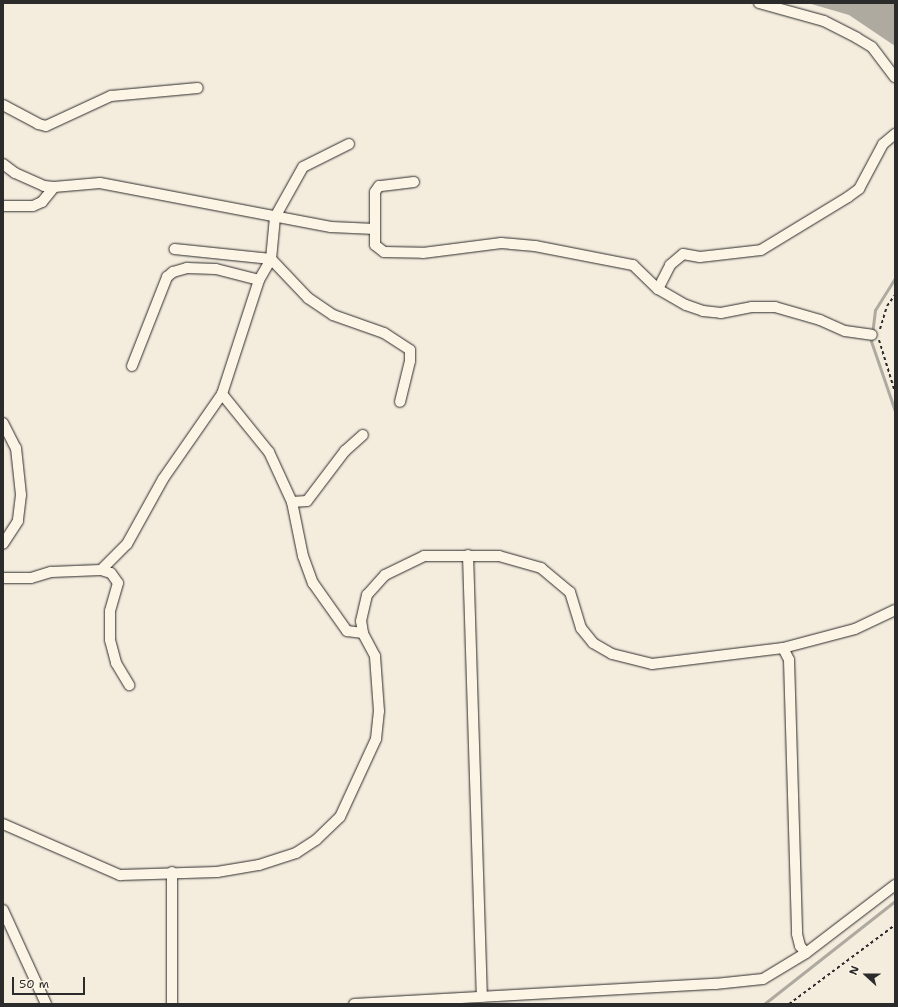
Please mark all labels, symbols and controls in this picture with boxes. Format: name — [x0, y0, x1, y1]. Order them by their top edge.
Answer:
north arrow — [846, 955, 886, 995]
text: N — [846, 964, 863, 977]
scale bar — [14, 969, 87, 995]
text: 50 m — [19, 976, 49, 992]

